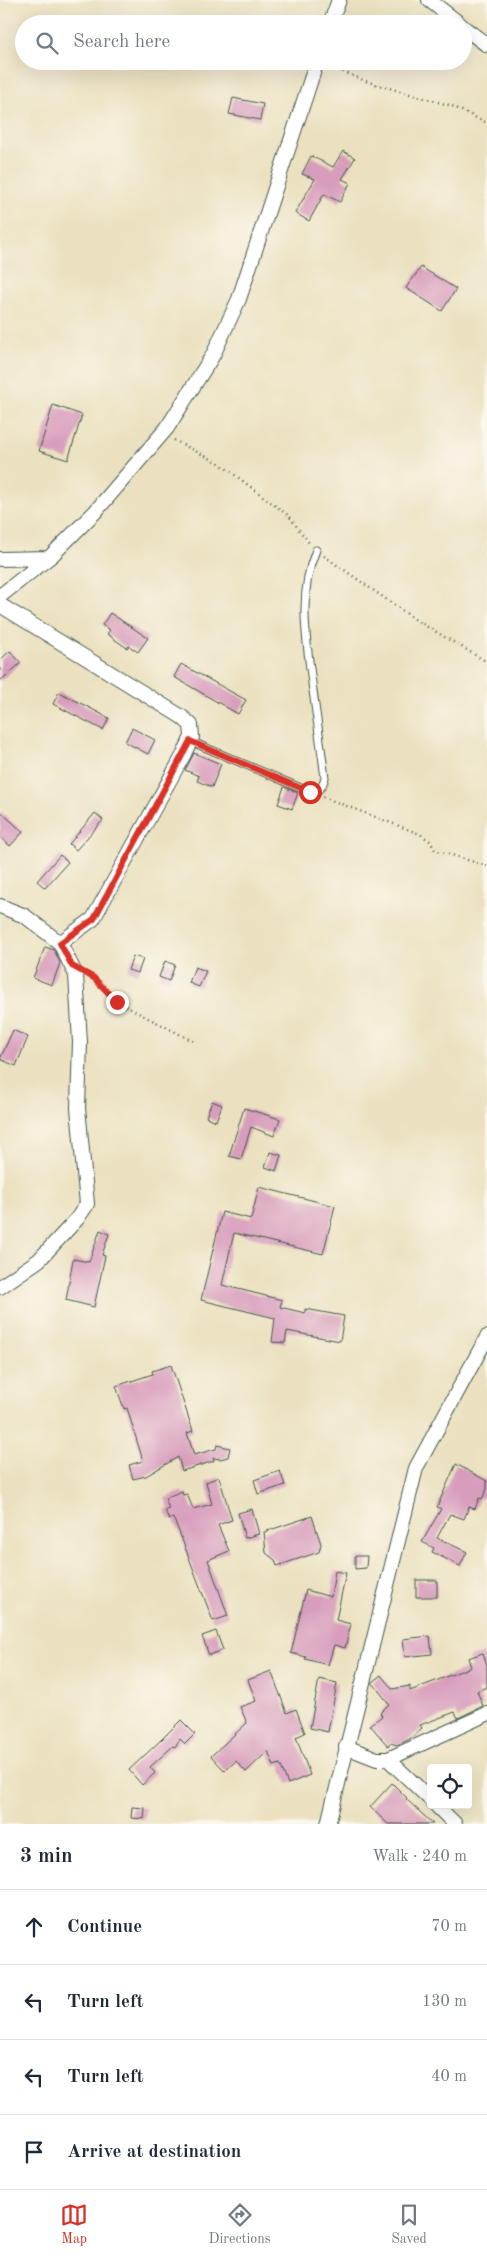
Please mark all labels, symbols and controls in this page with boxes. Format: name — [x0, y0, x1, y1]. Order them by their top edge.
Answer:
search box — [15, 15, 472, 70]
icon: search — [33, 29, 61, 57]
text: Search here — [73, 33, 170, 52]
route start — [299, 781, 322, 804]
route end — [106, 991, 129, 1014]
map controls — [427, 1764, 472, 1809]
button: locate — [427, 1764, 472, 1809]
text: 3 min — [20, 1846, 73, 1867]
text: Walk · 240 m — [372, 1849, 467, 1865]
icon: ahead — [20, 1913, 48, 1941]
text: Continue — [67, 1918, 142, 1937]
text: 70 m — [431, 1919, 467, 1935]
icon: left — [20, 1988, 48, 2016]
text: Turn left — [67, 1993, 144, 2012]
text: 130 m — [422, 1994, 467, 2010]
icon: left — [20, 2063, 48, 2091]
text: Turn left — [67, 2068, 144, 2087]
text: 40 m — [431, 2069, 467, 2085]
icon: arrive — [20, 2138, 48, 2166]
text: Arrive at destination — [67, 2143, 241, 2162]
tab: Map — [60, 2201, 88, 2248]
tab: Directions — [209, 2201, 271, 2248]
tab: Saved — [391, 2201, 427, 2248]

